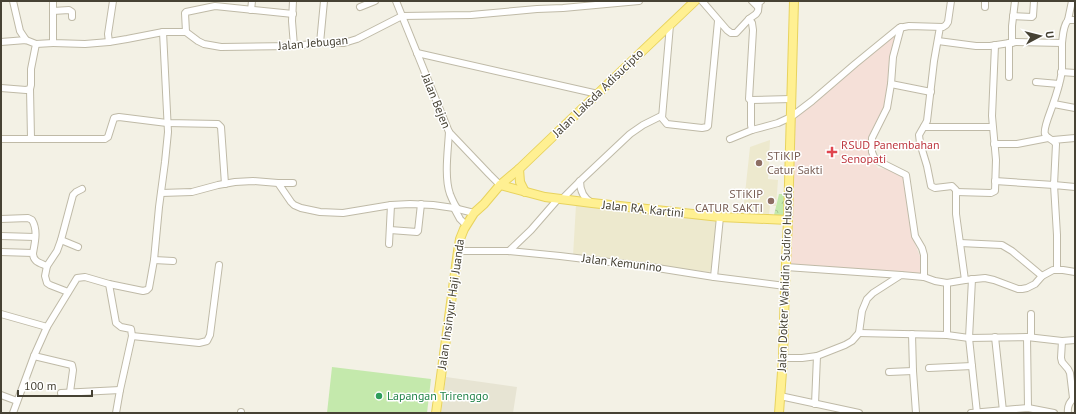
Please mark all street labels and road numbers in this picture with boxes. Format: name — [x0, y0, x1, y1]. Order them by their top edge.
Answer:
street label: Jalan Jebugan — [276, 32, 349, 53]
street label: Jalan Laksda Adisucipto — [548, 45, 646, 141]
street label: Jalan Bejen — [418, 70, 454, 130]
street label: Jalan Dokter Wahidin Sudiro Husodo — [774, 186, 795, 373]
street label: Jalan RA. Kartini — [600, 197, 685, 220]
street label: Jalan Insinyur Haji Juanda — [434, 238, 467, 371]
street label: Jalan Kemunino — [580, 250, 663, 275]

